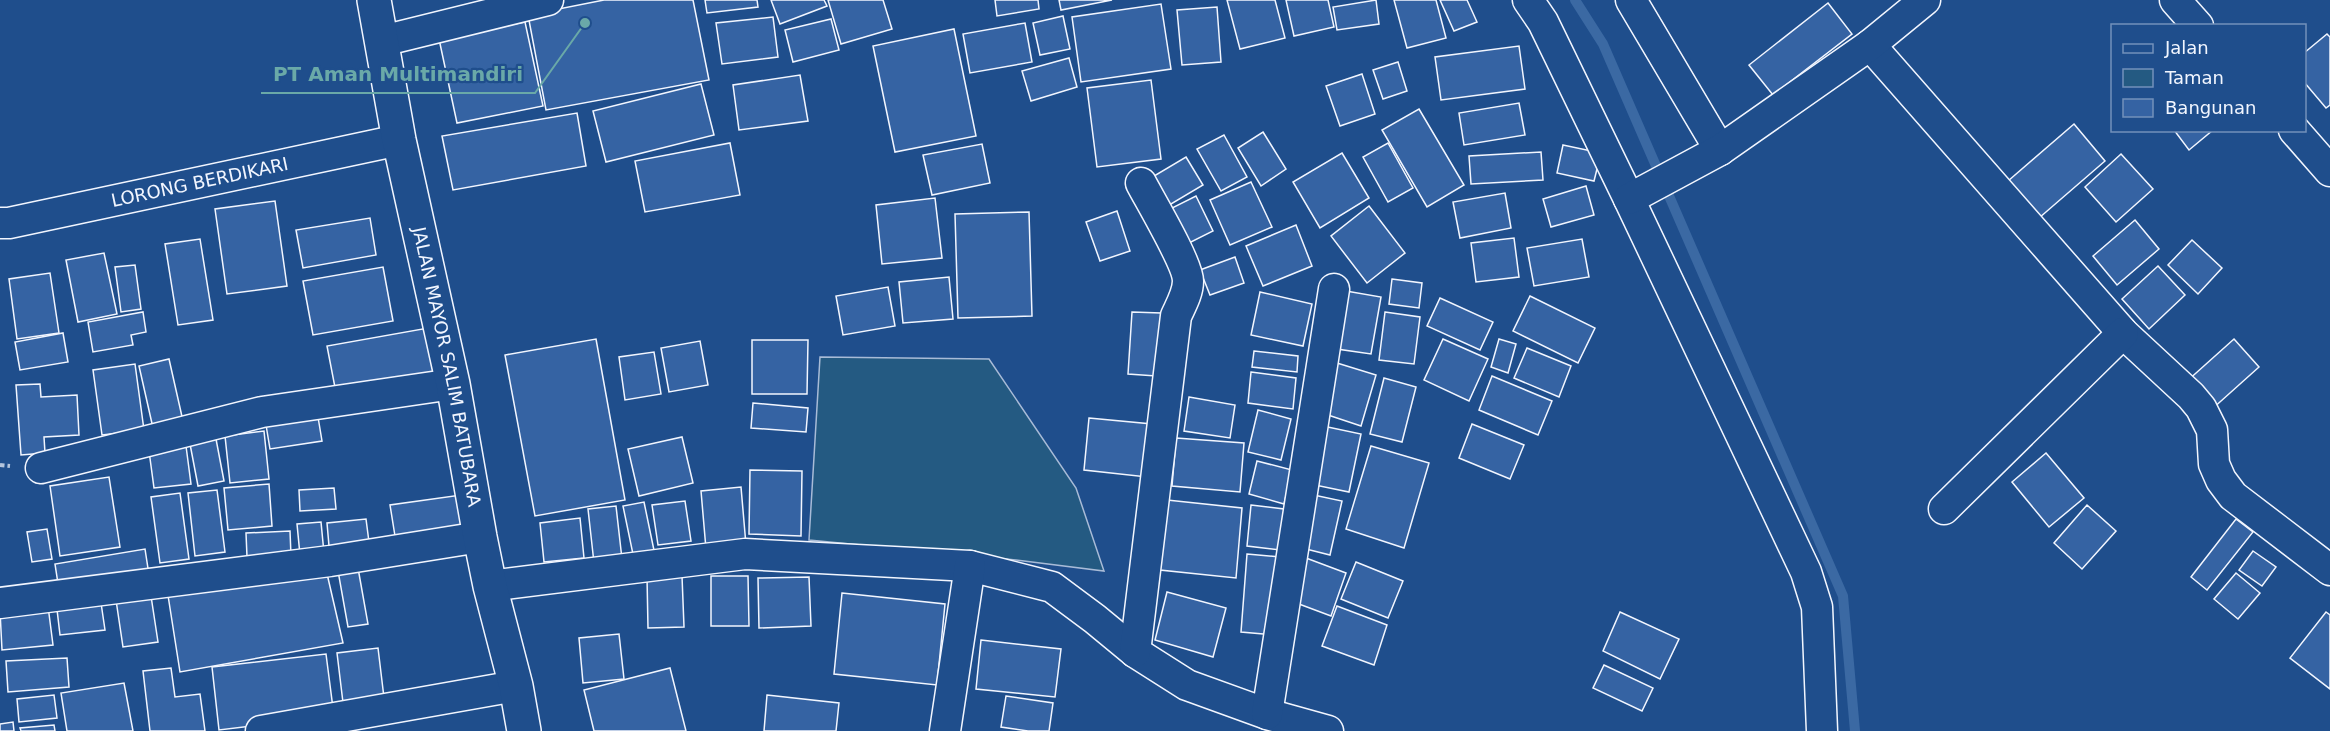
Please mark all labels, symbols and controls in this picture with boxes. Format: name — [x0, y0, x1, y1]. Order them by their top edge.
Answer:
legend — [2111, 24, 2306, 132]
text: Jalan — [2164, 37, 2209, 58]
callout: PT Aman Multimandiri — [261, 55, 535, 93]
text: PT Aman Multimandiri — [273, 62, 523, 86]
text: Taman — [2164, 67, 2224, 88]
text: Bangunan — [2165, 97, 2256, 118]
street label: LORONG BERDIKARI — [109, 153, 290, 211]
street label: JALAN MAYOR SALIM BATUBARA — [408, 224, 486, 509]

